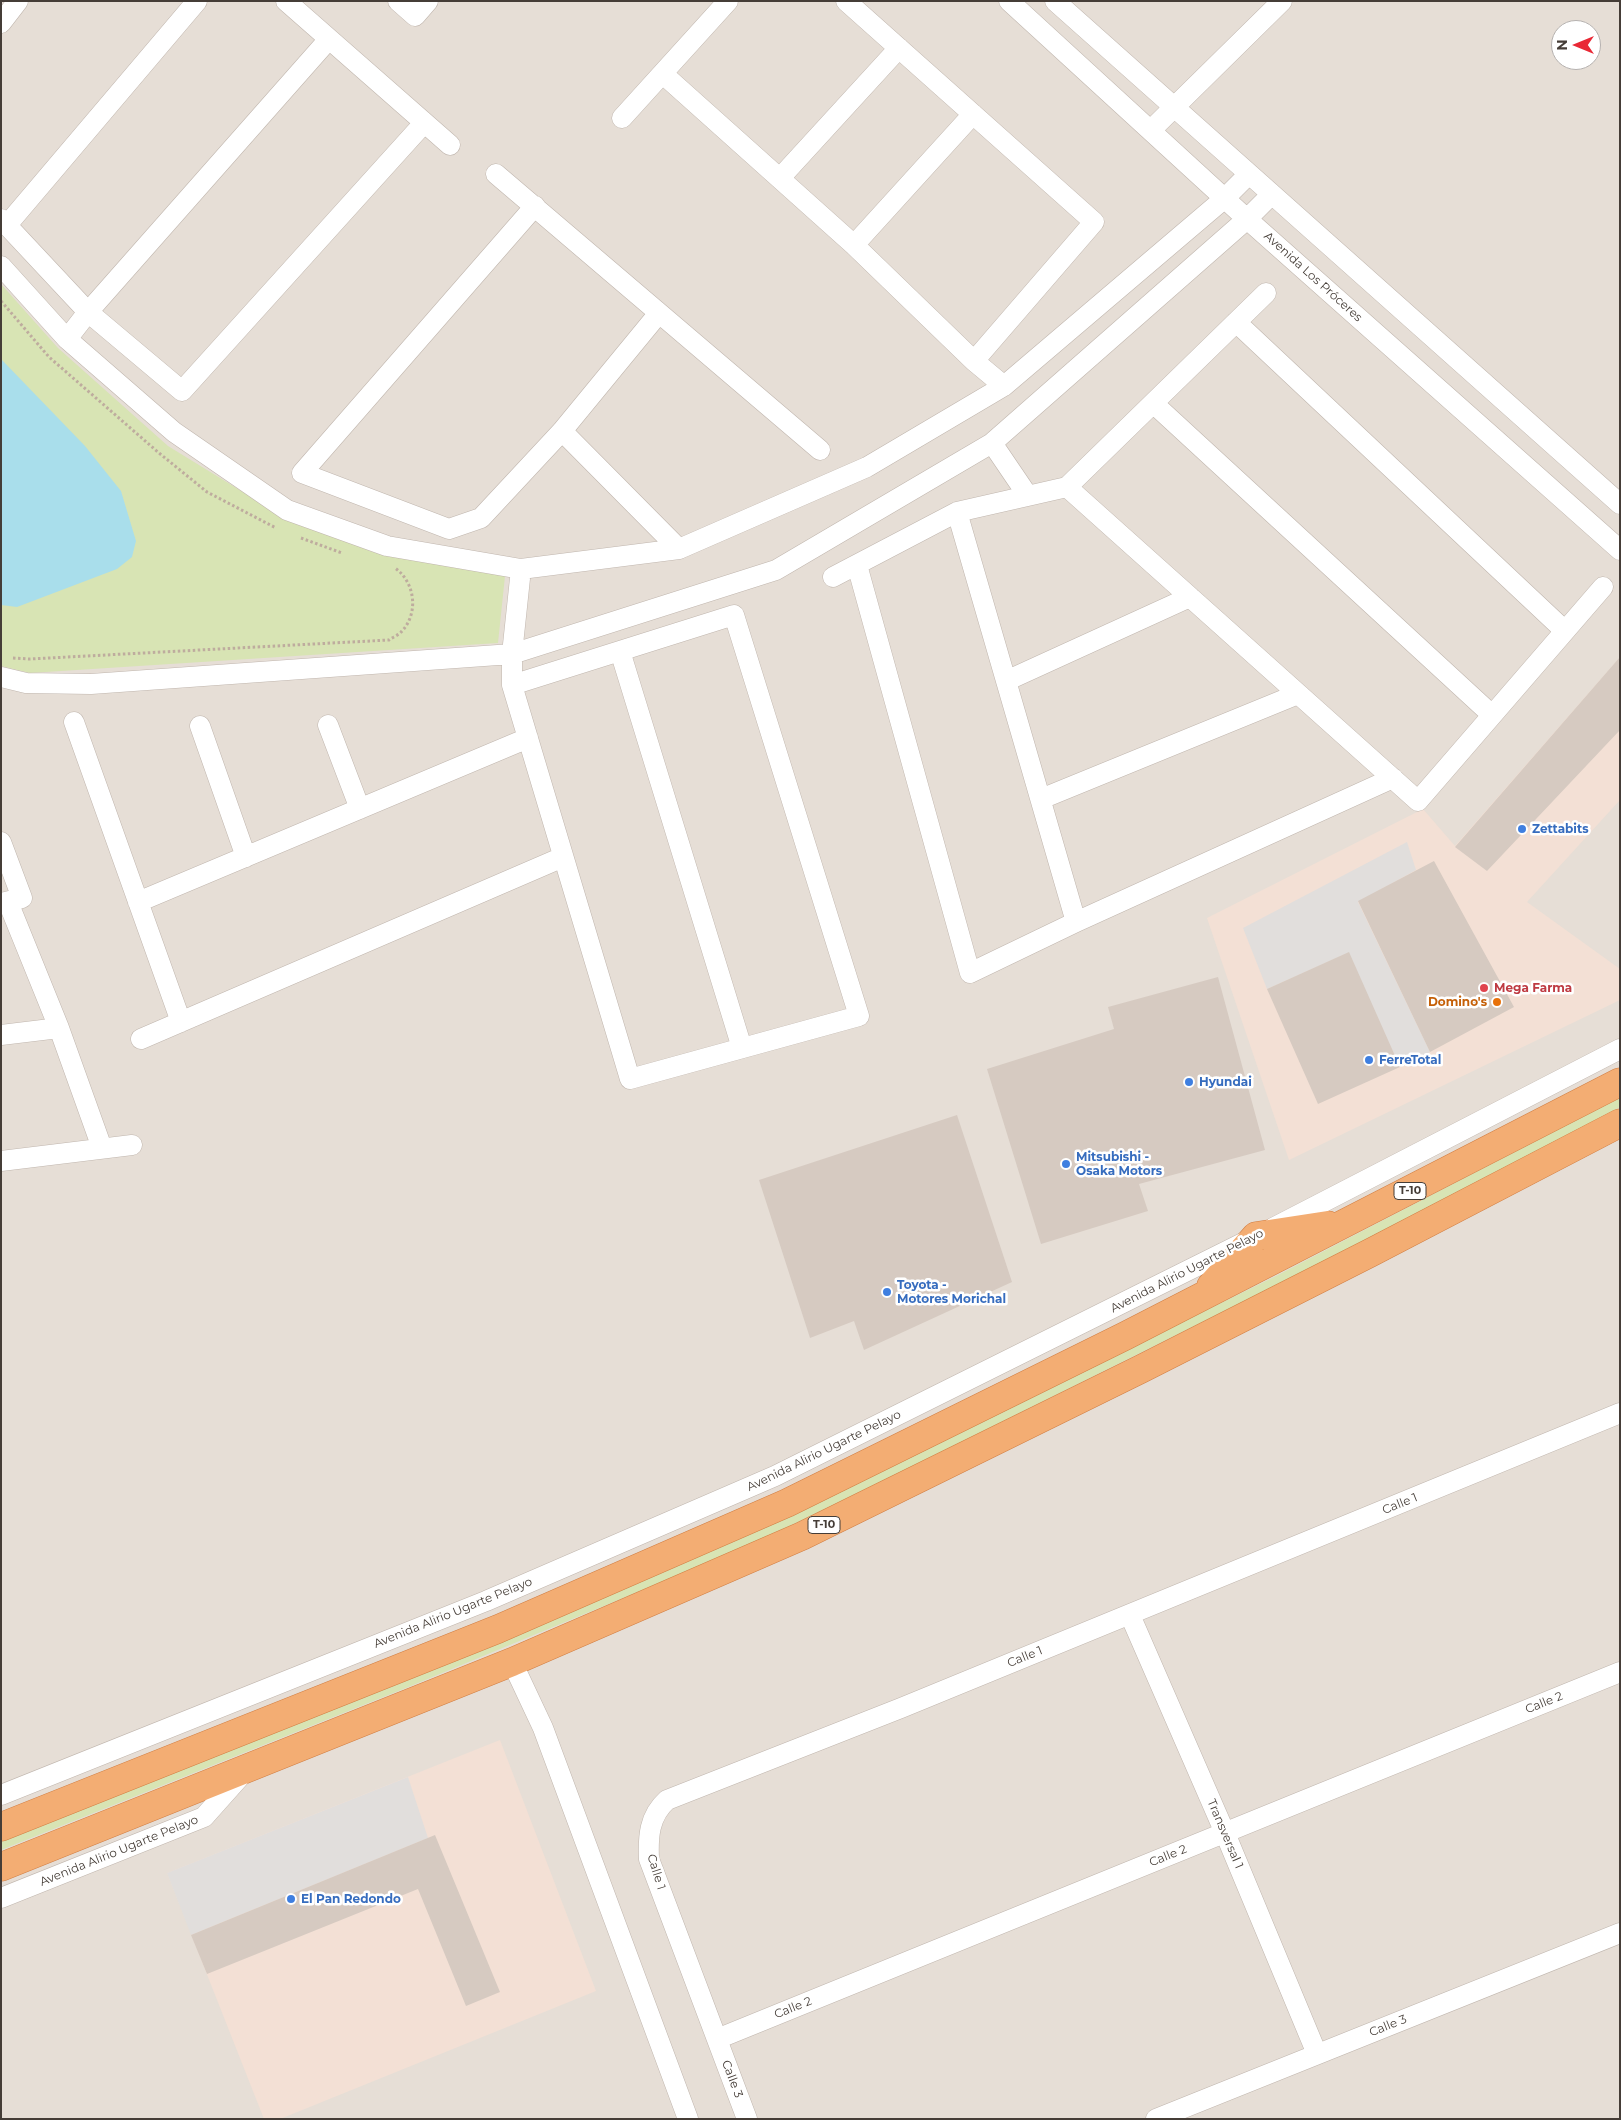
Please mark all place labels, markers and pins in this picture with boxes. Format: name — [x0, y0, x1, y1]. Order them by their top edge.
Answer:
place label: Zettabits — [1532, 822, 1589, 836]
marker: Zettabits — [1516, 823, 1528, 835]
place label: Mega Farma — [1494, 981, 1572, 995]
marker: Mega Farma — [1478, 982, 1490, 994]
place label: Domino's — [1428, 995, 1487, 1009]
marker: Domino's — [1491, 996, 1503, 1008]
place label: FerreTotal — [1379, 1053, 1441, 1067]
marker: FerreTotal — [1363, 1054, 1375, 1066]
place label: Hyundai — [1199, 1075, 1252, 1089]
marker: Hyundai — [1183, 1076, 1195, 1088]
place label: Mitsubishi - Osaka Motors — [1076, 1150, 1162, 1178]
marker: Mitsubishi - Osaka Motors — [1060, 1158, 1072, 1170]
place label: Toyota - Motores Morichal — [897, 1278, 1006, 1306]
marker: Toyota - Motores Morichal — [881, 1286, 893, 1298]
place label: El Pan Redondo — [301, 1892, 401, 1906]
marker: El Pan Redondo — [285, 1893, 297, 1905]

